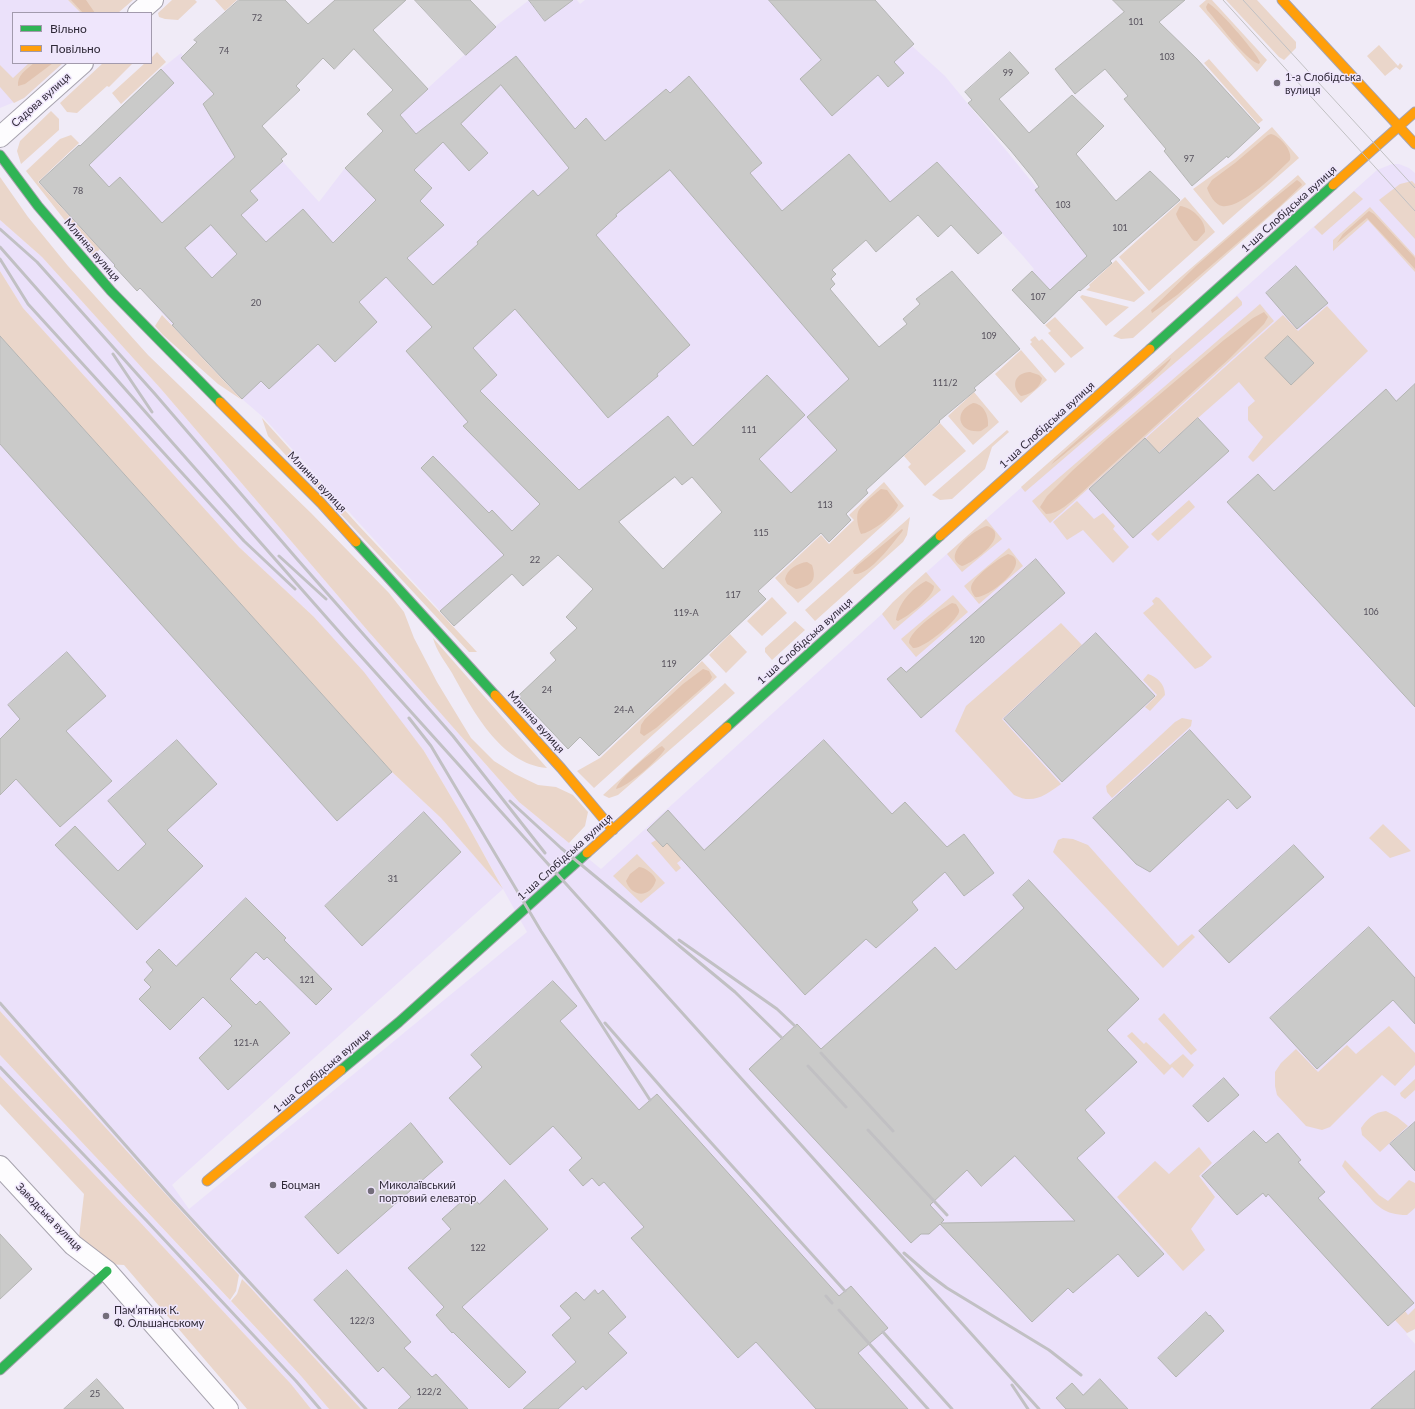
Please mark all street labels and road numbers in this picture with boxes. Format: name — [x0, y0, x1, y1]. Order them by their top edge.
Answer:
street label: Садова вулиця — [9, 70, 73, 130]
street label: 1-ша Слобідська вулиця — [1239, 163, 1339, 255]
street label: Млинна вулиця — [61, 216, 123, 284]
street label: 1-ша Слобідська вулиця — [997, 379, 1097, 471]
street label: Млинна вулиця — [285, 449, 349, 515]
street label: 1-ша Слобідська вулиця — [755, 595, 855, 687]
street label: Млинна вулиця — [505, 688, 567, 756]
street label: 1-ша Слобідська вулиця — [515, 811, 615, 903]
street label: 1-ша Слобідська вулиця — [270, 1026, 374, 1116]
street label: Заводська вулиця — [13, 1180, 85, 1254]

